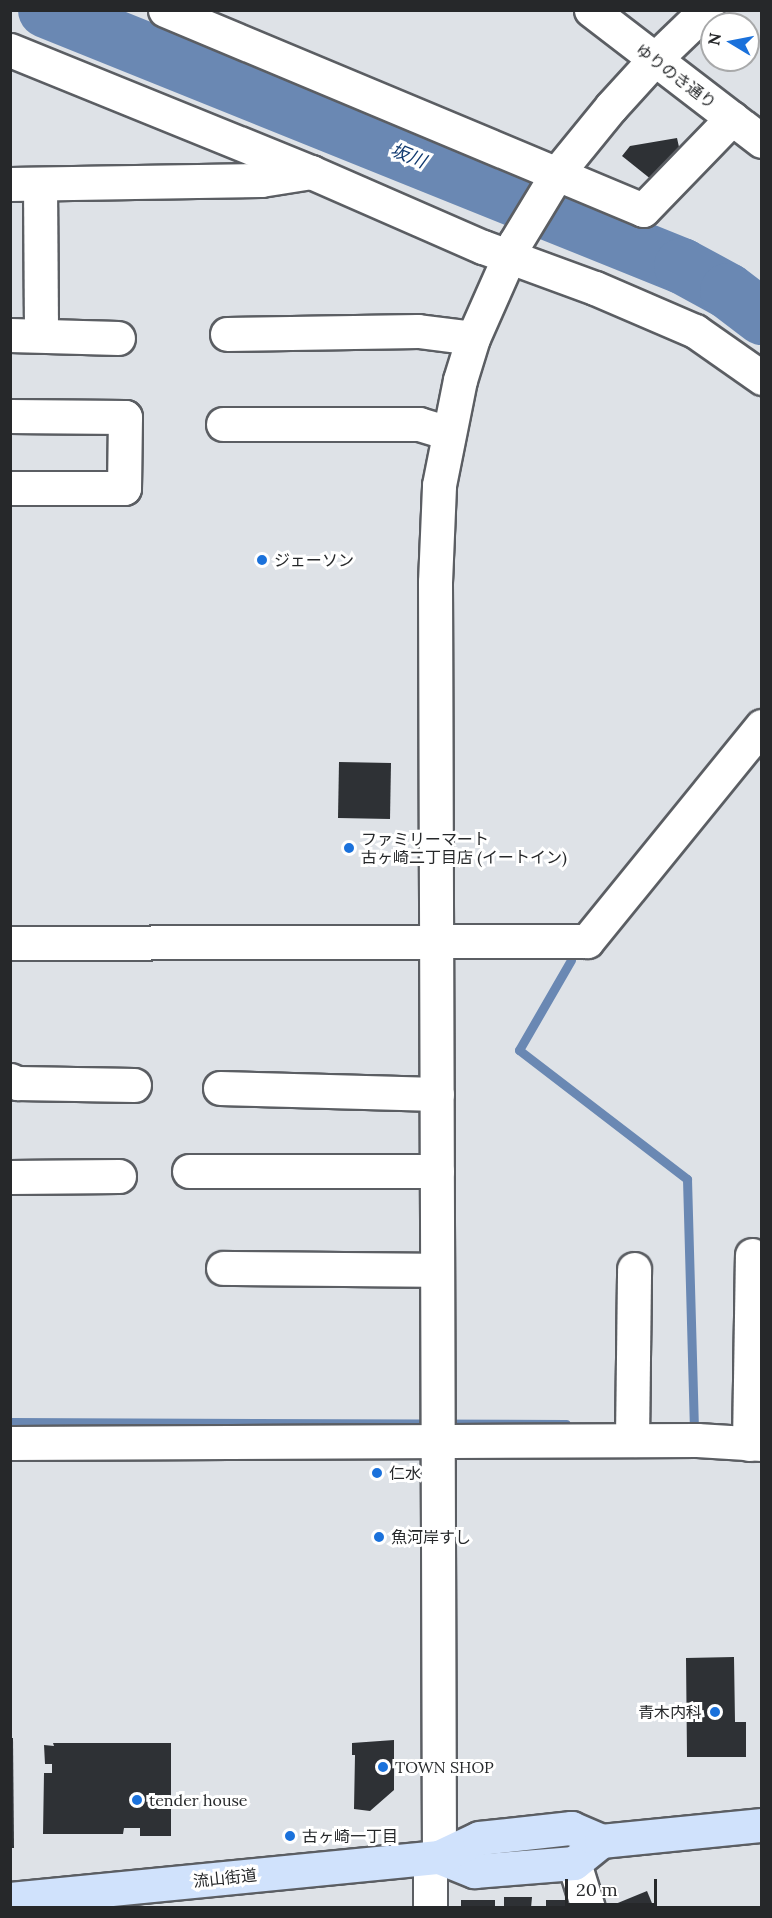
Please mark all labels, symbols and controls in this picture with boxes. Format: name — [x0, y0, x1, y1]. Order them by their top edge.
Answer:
north arrow — [700, 12, 760, 72]
text: N — [703, 31, 725, 47]
street label: ゆりのき通り — [632, 39, 720, 113]
water label: 坂川 — [387, 139, 429, 173]
place label: ジェーソン — [274, 550, 354, 570]
marker: ジェーソン — [255, 553, 269, 567]
place label: ファミリーマート 古ヶ崎二丁目店 (イートイン) — [361, 829, 567, 867]
marker: ファミリーマート 古ヶ崎二丁目店 (イートイン) — [342, 841, 356, 855]
place label: 仁水 — [389, 1463, 421, 1483]
marker: 仁水 — [370, 1466, 384, 1480]
place label: 魚河岸すし — [391, 1527, 471, 1547]
marker: 魚河岸すし — [372, 1530, 386, 1544]
place label: 青木内科 — [638, 1702, 702, 1722]
marker: 青木内科 — [706, 1703, 724, 1721]
place label: TOWN SHOP — [395, 1757, 494, 1777]
marker: TOWN SHOP — [376, 1760, 390, 1774]
place label: tender house — [149, 1790, 248, 1810]
marker: tender house — [130, 1793, 144, 1807]
place label: 古ヶ崎一丁目 — [302, 1826, 398, 1846]
marker: 古ヶ崎一丁目 — [283, 1829, 297, 1843]
street label: 流山街道 — [192, 1865, 258, 1891]
scale bar — [568, 1867, 660, 1905]
text: 20 m — [576, 1878, 618, 1901]

